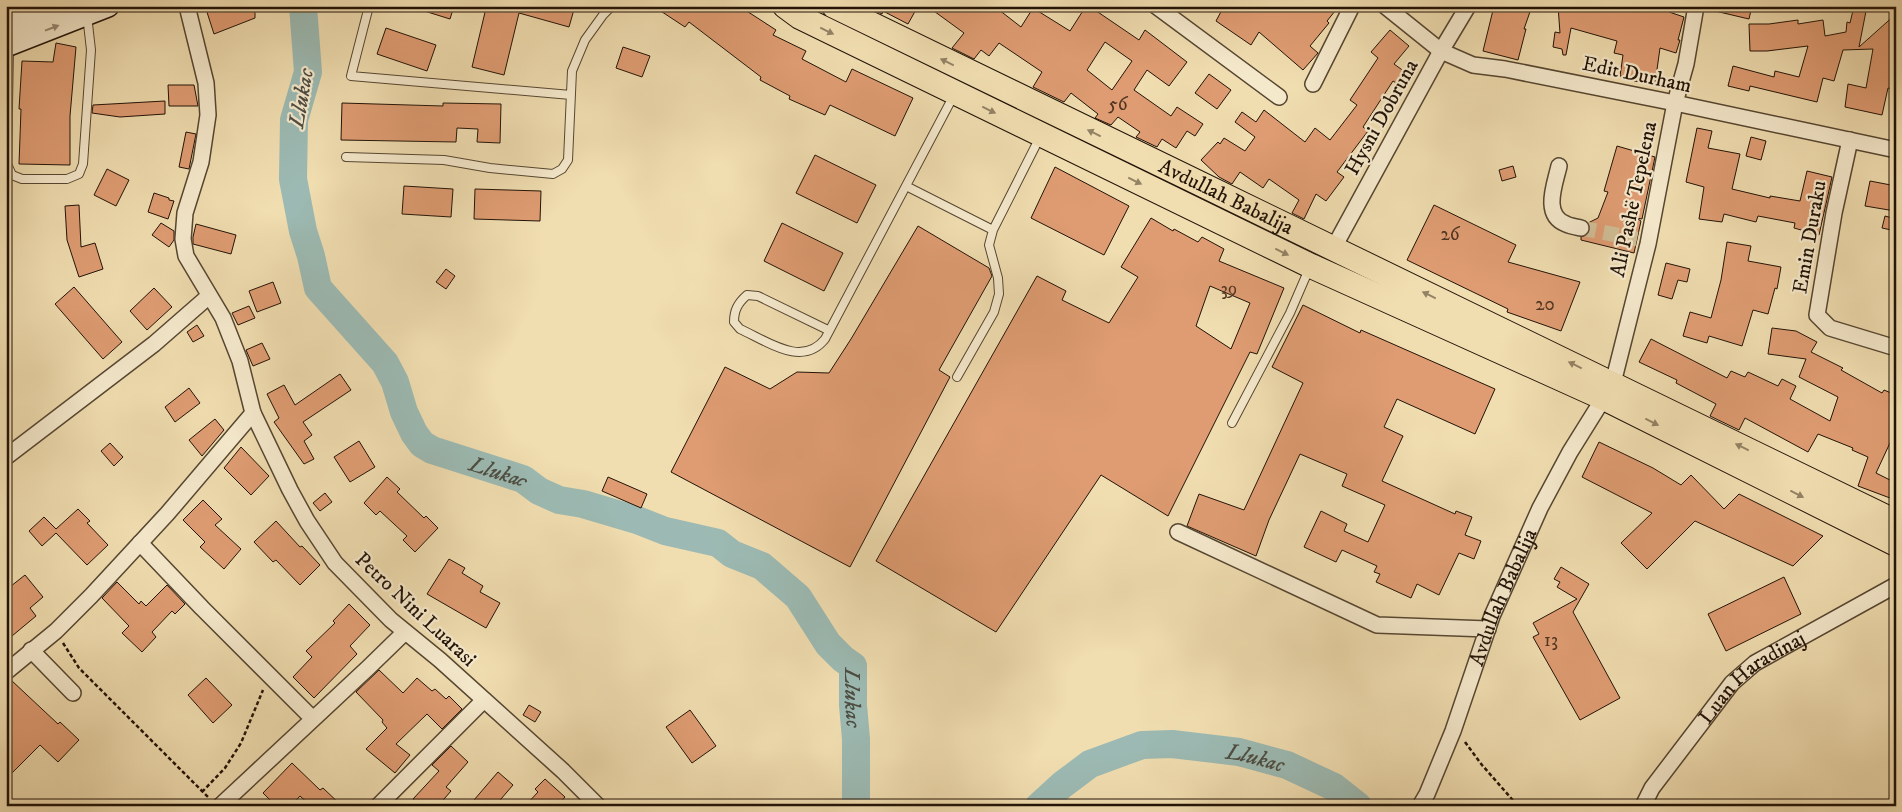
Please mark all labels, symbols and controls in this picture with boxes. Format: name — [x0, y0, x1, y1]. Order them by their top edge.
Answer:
one-way arrow — [45, 24, 60, 32]
one-way arrow — [820, 27, 835, 35]
street label: Edit Durham — [1580, 51, 1694, 99]
street label: Hysni Dobruna — [1339, 55, 1424, 180]
one-way arrow — [940, 57, 955, 66]
water label: Llukac — [283, 65, 320, 132]
house number: 56 — [1108, 93, 1129, 116]
one-way arrow — [982, 106, 996, 114]
street label: Ali Pashë Tepelena — [1605, 119, 1663, 279]
one-way arrow — [1086, 128, 1101, 137]
street label: Avdullah Babalija — [1154, 154, 1297, 241]
one-way arrow — [1128, 177, 1142, 185]
street label: Emin Duraku — [1787, 179, 1833, 296]
house number: 26 — [1440, 223, 1461, 246]
one-way arrow — [1274, 247, 1289, 256]
house number: 39 — [1221, 278, 1237, 301]
one-way arrow — [1422, 291, 1436, 299]
house number: 20 — [1535, 293, 1555, 316]
one-way arrow — [1568, 361, 1582, 369]
one-way arrow — [1644, 418, 1659, 426]
one-way arrow — [1735, 443, 1749, 451]
water label: Llukac — [464, 450, 535, 494]
one-way arrow — [1790, 490, 1804, 498]
street label: Avdullah Babalija — [1464, 524, 1543, 669]
street label: Petro Nini Luarasi — [349, 547, 481, 673]
street label: Luan Haradinaj — [1693, 626, 1810, 730]
house number: 13 — [1544, 629, 1558, 652]
water label: Llukac — [838, 666, 867, 730]
water label: Llukac — [1223, 738, 1288, 779]

